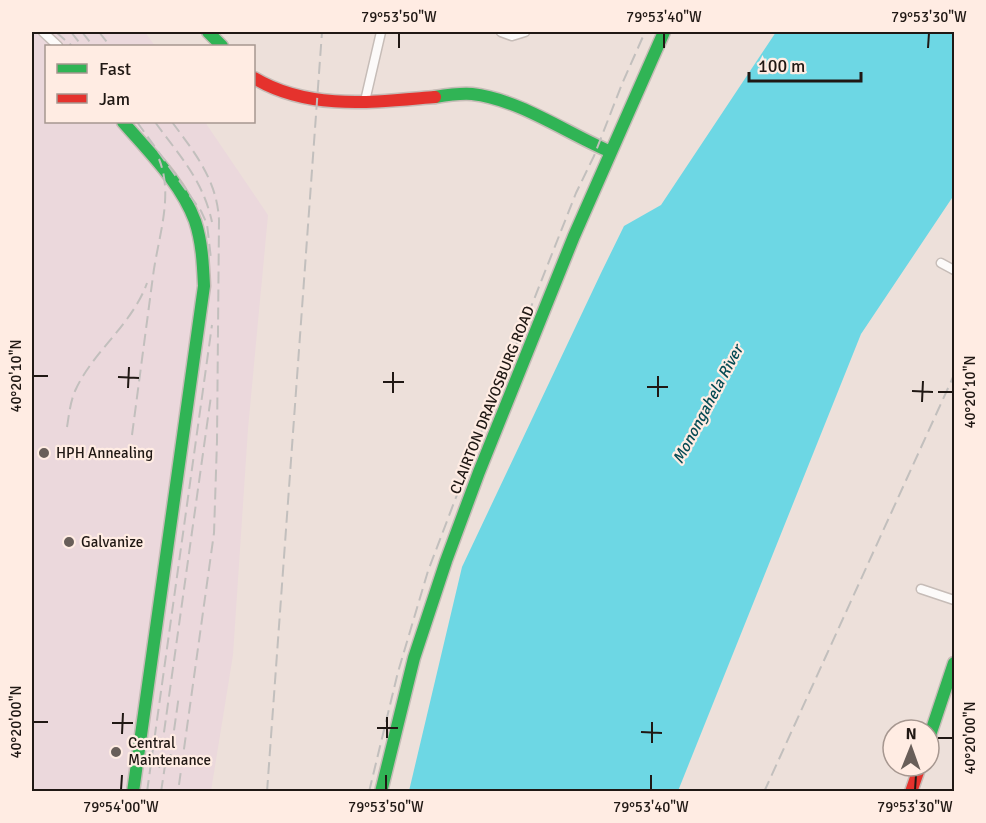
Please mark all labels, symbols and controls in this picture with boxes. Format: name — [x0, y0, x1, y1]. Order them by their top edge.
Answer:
text: 79°53'50"W — [361, 8, 437, 26]
text: 79°53'40"W — [626, 8, 702, 26]
text: 79°53'30"W — [891, 8, 967, 26]
legend — [45, 45, 255, 123]
scale bar — [749, 45, 862, 83]
text: 100 m — [758, 55, 805, 77]
text: Fast — [99, 58, 131, 80]
text: Jam — [99, 88, 130, 110]
street label: CLAIRTON DRAVOSBURG ROAD — [446, 303, 538, 497]
text: 40°20'10"N — [7, 339, 25, 413]
water label: Monongahela River — [668, 340, 749, 467]
text: 40°20'10"N — [961, 355, 979, 429]
place label: HPH Annealing — [56, 444, 153, 462]
marker: HPH Annealing — [37, 446, 51, 460]
place label: Galvanize — [81, 533, 143, 551]
marker: Galvanize — [62, 535, 76, 549]
text: 40°20'00"N — [7, 685, 25, 759]
text: 40°20'00"N — [961, 701, 979, 775]
north arrow — [881, 718, 941, 778]
text: N — [906, 724, 917, 744]
place label: Central Maintenance — [128, 734, 211, 769]
marker: Central Maintenance — [109, 745, 123, 759]
text: 79°54'00"W — [83, 798, 159, 816]
text: 79°53'50"W — [348, 798, 424, 816]
text: 79°53'40"W — [613, 798, 689, 816]
text: 79°53'30"W — [877, 798, 953, 816]

